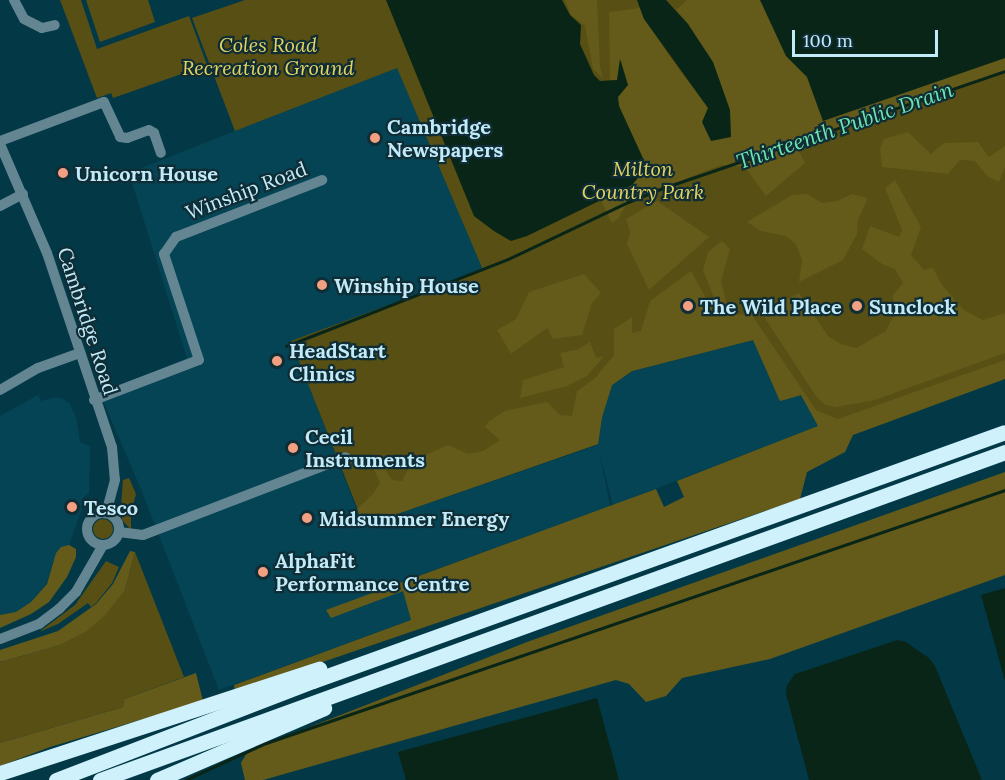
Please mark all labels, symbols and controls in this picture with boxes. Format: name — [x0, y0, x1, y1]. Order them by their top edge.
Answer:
scale bar — [795, 18, 940, 56]
text: 100 m — [803, 29, 853, 52]
park label: Coles Road Recreation Ground — [182, 33, 354, 80]
water label: Thirteenth Public Drain — [733, 77, 957, 175]
place label: Cambridge Newspapers — [387, 114, 503, 161]
marker: Cambridge Newspapers — [368, 131, 382, 145]
street label: Winship Road — [182, 156, 310, 224]
park label: Milton Country Park — [582, 157, 704, 204]
place label: Unicorn House — [75, 161, 218, 185]
marker: Unicorn House — [56, 166, 70, 180]
street label: Cambridge Road — [53, 244, 123, 398]
place label: Winship House — [334, 273, 479, 297]
marker: Winship House — [315, 278, 329, 292]
place label: The Wild Place — [700, 294, 842, 318]
place label: Sunclock — [869, 294, 956, 318]
marker: The Wild Place — [681, 299, 695, 313]
marker: Sunclock — [850, 299, 864, 313]
place label: HeadStart Clinics — [289, 338, 386, 385]
marker: HeadStart Clinics — [270, 354, 284, 368]
place label: Cecil Instruments — [305, 424, 425, 471]
marker: Cecil Instruments — [286, 441, 300, 455]
place label: Tesco — [84, 495, 138, 519]
marker: Tesco — [65, 500, 79, 514]
place label: Midsummer Energy — [319, 506, 509, 530]
marker: Midsummer Energy — [300, 511, 314, 525]
place label: AlphaFit Performance Centre — [275, 548, 470, 595]
marker: AlphaFit Performance Centre — [256, 565, 270, 579]

